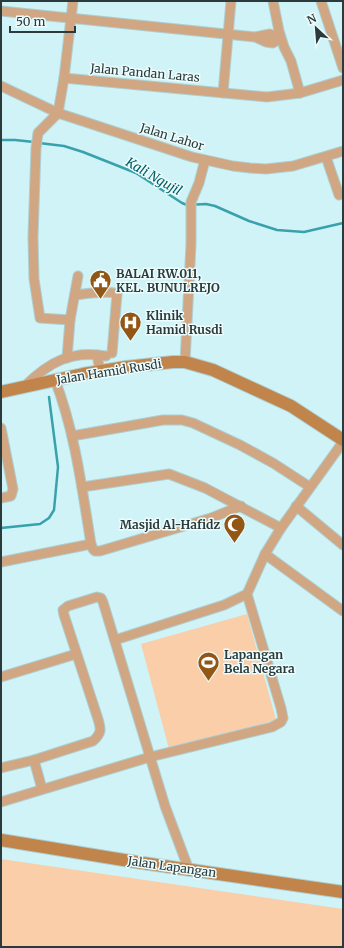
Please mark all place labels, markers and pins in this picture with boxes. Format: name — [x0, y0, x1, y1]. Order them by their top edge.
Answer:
place label: BALAI RW.011, KEL. BUNULREJO — [116, 266, 220, 295]
public building icon: BALAI RW.011, KEL. BUNULREJO — [88, 268, 114, 301]
place label: Klinik Hamid Rusdi — [146, 308, 223, 337]
hospital icon: Klinik Hamid Rusdi — [118, 310, 144, 343]
mosque icon: Masjid Al-Hafidz — [222, 512, 248, 545]
place label: Masjid Al-Hafidz — [120, 517, 220, 532]
place label: Lapangan Bela Negara — [224, 647, 295, 676]
sports icon: Lapangan Bela Negara — [195, 649, 221, 682]

